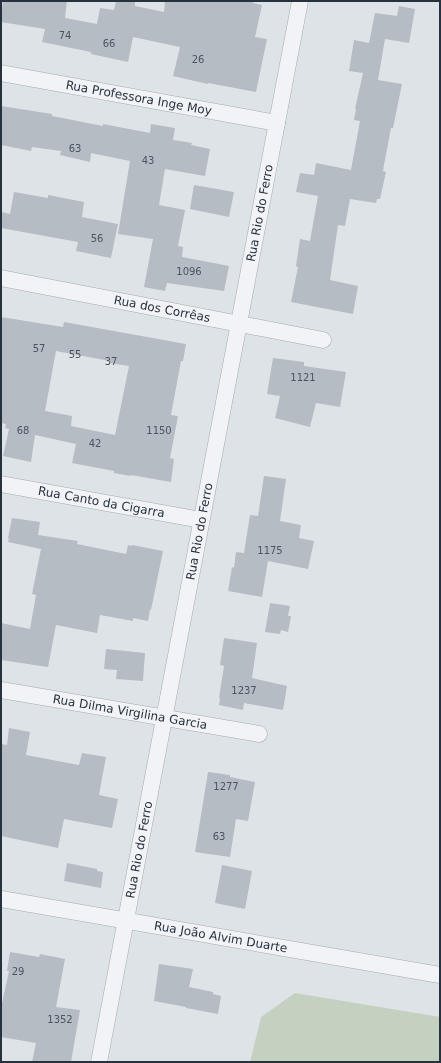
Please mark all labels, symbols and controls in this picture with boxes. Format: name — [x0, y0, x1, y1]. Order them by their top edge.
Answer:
house number: 74 — [59, 30, 71, 41]
house number: 66 — [103, 38, 115, 49]
house number: 26 — [192, 54, 204, 65]
street label: Rua Professora Inge Moy — [65, 78, 213, 118]
house number: 63 — [69, 143, 81, 154]
house number: 43 — [142, 155, 154, 166]
street label: Rua Rio do Ferro — [244, 163, 276, 263]
house number: 56 — [91, 233, 103, 244]
house number: 1096 — [176, 266, 202, 277]
street label: Rua dos Corrêas — [113, 293, 211, 325]
house number: 57 — [33, 343, 45, 354]
house number: 55 — [69, 349, 81, 360]
house number: 37 — [105, 356, 117, 367]
house number: 1121 — [290, 372, 316, 383]
house number: 68 — [17, 425, 29, 436]
house number: 1150 — [146, 425, 172, 436]
house number: 42 — [89, 438, 101, 449]
street label: Rua Rio do Ferro — [183, 482, 216, 581]
street label: Rua Canto da Cigarra — [37, 484, 166, 520]
house number: 1175 — [257, 545, 283, 556]
house number: 1237 — [231, 685, 257, 696]
street label: Rua Dilma Virgilina Garcia — [52, 692, 208, 732]
house number: 1277 — [213, 781, 239, 792]
street label: Rua Rio do Ferro — [123, 800, 155, 900]
house number: 63 — [213, 831, 225, 842]
street label: Rua João Alvim Duarte — [153, 919, 288, 955]
house number: 29 — [12, 966, 24, 977]
house number: 1352 — [47, 1014, 73, 1025]

